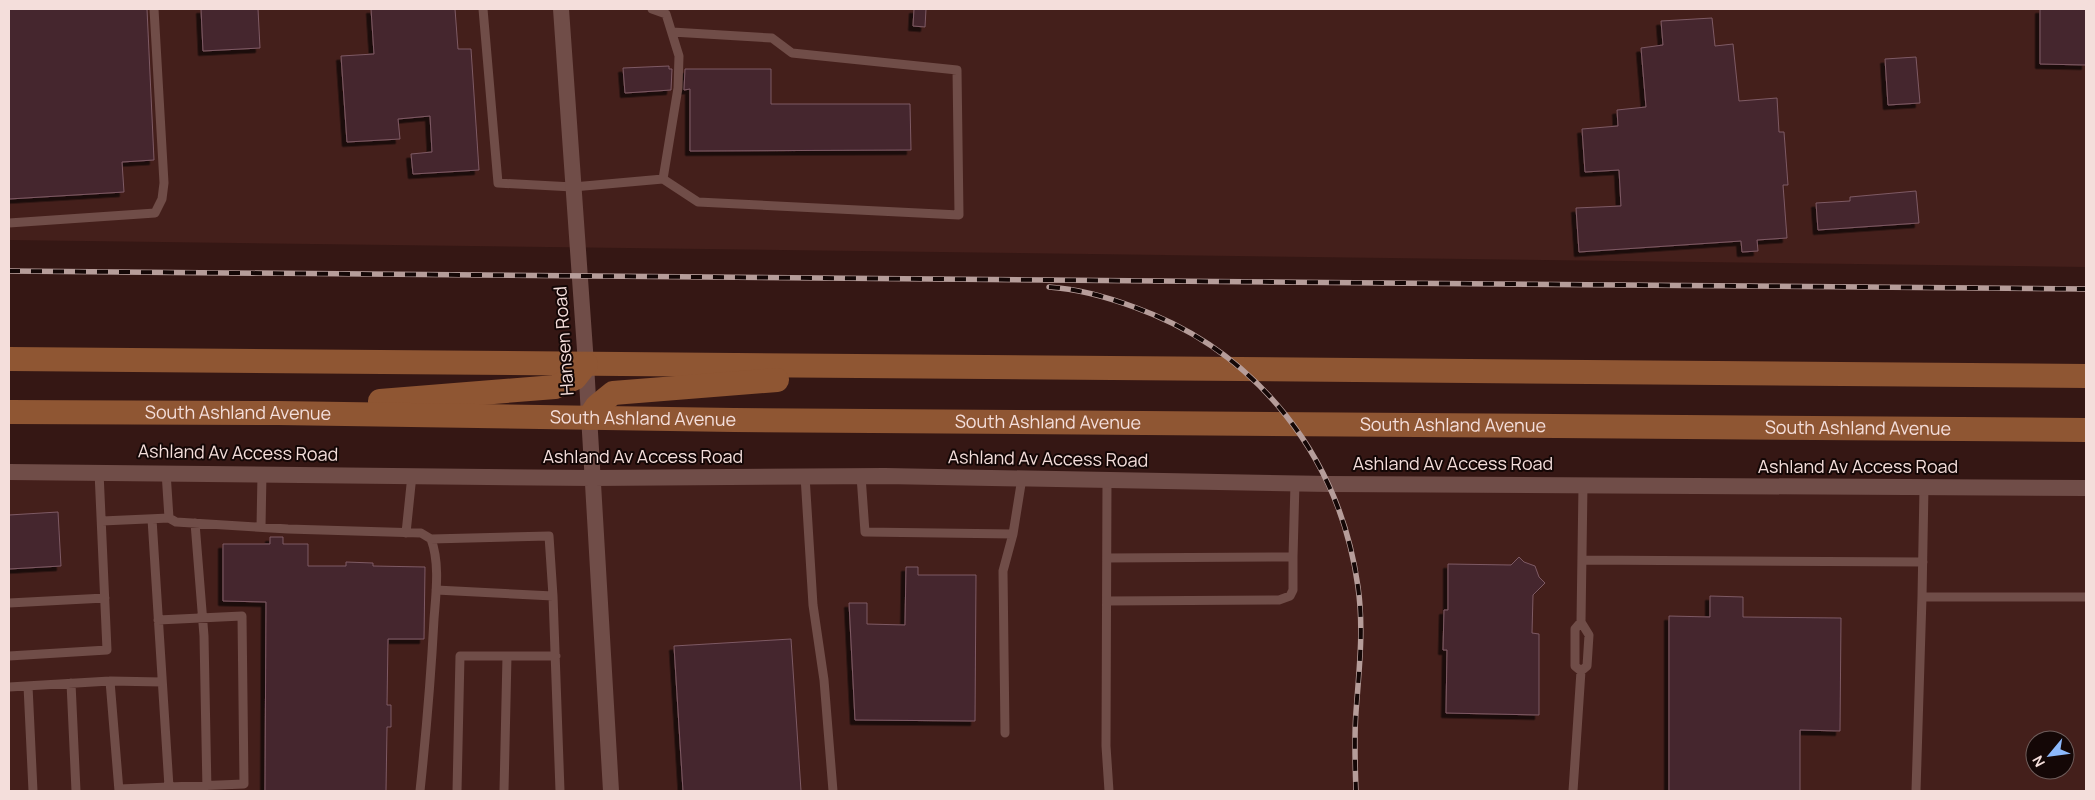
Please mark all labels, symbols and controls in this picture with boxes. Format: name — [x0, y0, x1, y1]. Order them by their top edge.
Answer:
street label: Hansen Road — [547, 286, 579, 397]
street label: South Ashland Avenue — [145, 400, 331, 425]
street label: South Ashland Avenue — [550, 404, 736, 431]
street label: South Ashland Avenue — [955, 409, 1141, 434]
street label: South Ashland Avenue — [1360, 412, 1546, 437]
street label: South Ashland Avenue — [1765, 415, 1951, 440]
street label: Ashland Av Access Road — [138, 438, 338, 466]
street label: Ashland Av Access Road — [543, 444, 743, 468]
street label: Ashland Av Access Road — [948, 444, 1148, 472]
street label: Ashland Av Access Road — [1353, 451, 1553, 475]
street label: Ashland Av Access Road — [1758, 454, 1958, 478]
north arrow — [2025, 730, 2075, 780]
text: N — [2027, 753, 2049, 771]

